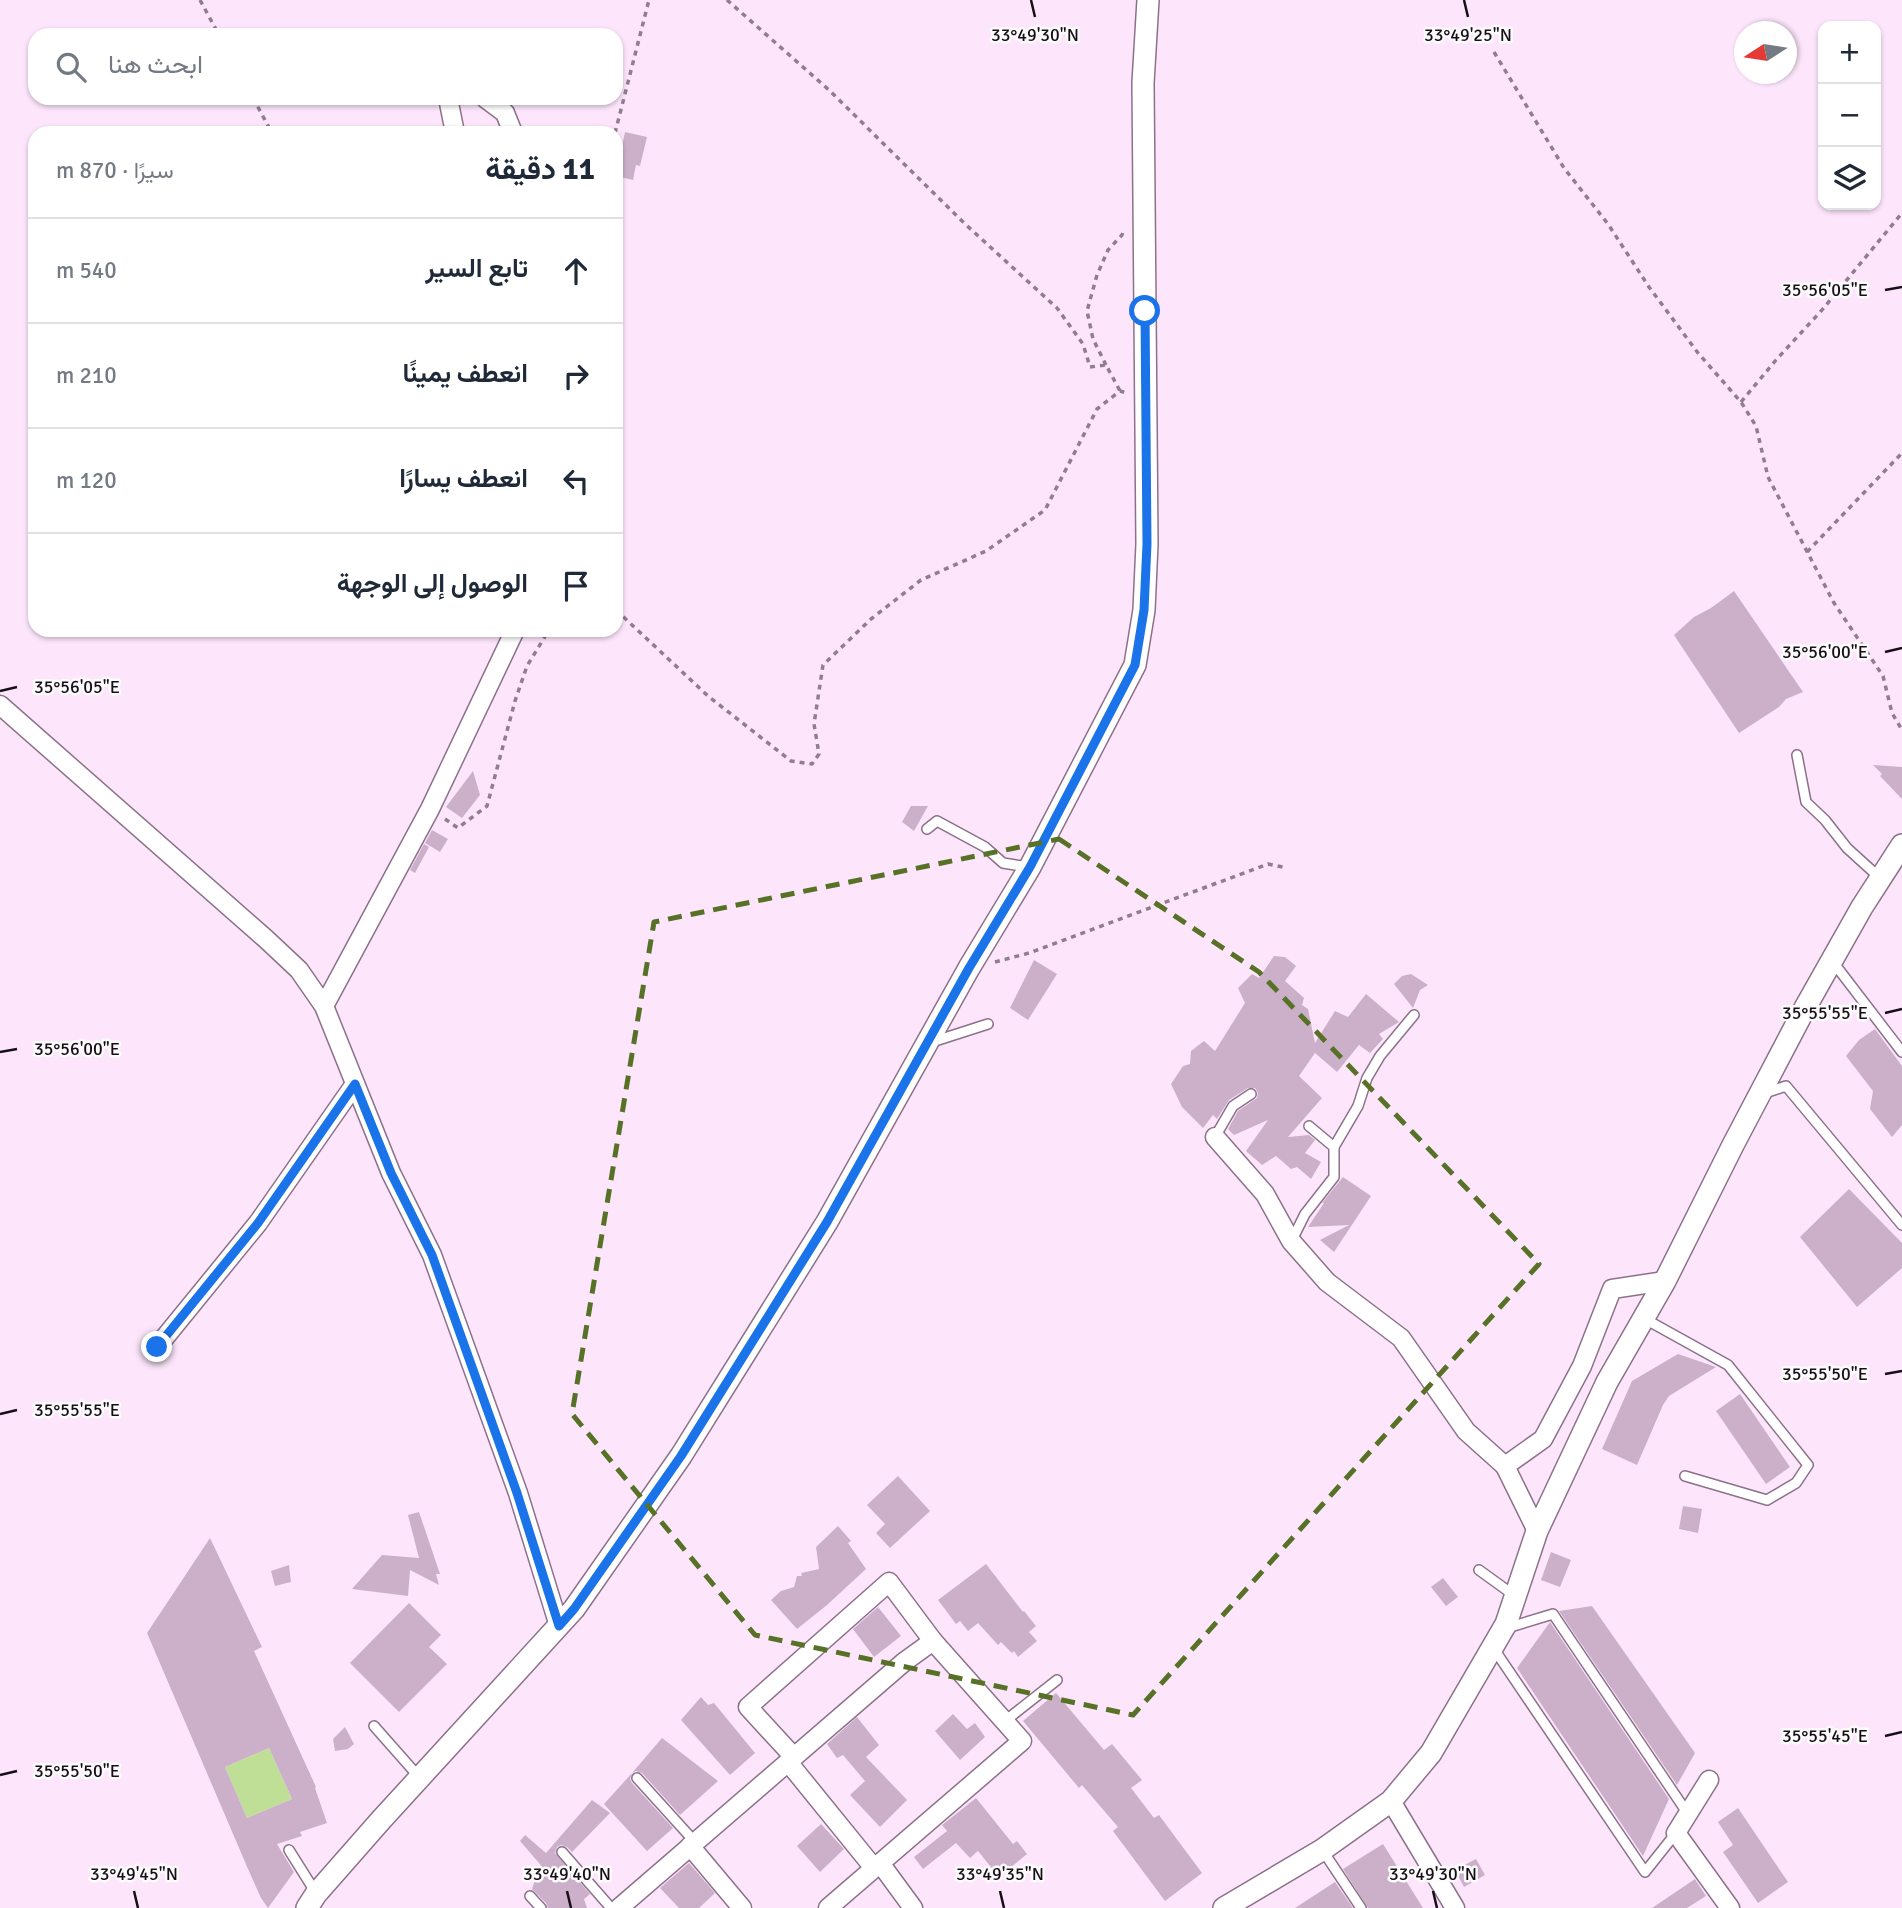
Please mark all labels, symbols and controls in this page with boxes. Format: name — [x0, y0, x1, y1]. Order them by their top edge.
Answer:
north arrow — [1734, 21, 1797, 84]
map controls — [1818, 21, 1881, 210]
button: + — [1818, 21, 1881, 84]
text: 33°49'30"N — [991, 24, 1079, 46]
text: 33°49'25"N — [1424, 24, 1512, 46]
search box — [28, 28, 623, 105]
icon: search — [52, 48, 90, 86]
text: ابحث هنا — [108, 49, 203, 81]
button: − — [1818, 84, 1881, 147]
button: layers — [1818, 147, 1881, 210]
text: 11 دقيقة — [485, 151, 595, 188]
text: سيرًا · 870 m — [56, 156, 174, 185]
icon: ahead — [557, 252, 595, 290]
text: تابع السير — [425, 253, 528, 285]
text: 540 m — [56, 256, 117, 285]
text: 35°56'05"E — [1782, 279, 1868, 301]
route start — [1129, 295, 1160, 326]
icon: right — [557, 357, 595, 395]
text: انعطف يمينًا — [402, 358, 528, 390]
text: 210 m — [56, 361, 117, 390]
icon: left — [557, 462, 595, 500]
text: انعطف يسارًا — [399, 463, 528, 495]
text: 120 m — [56, 466, 117, 495]
icon: arrive — [557, 567, 595, 605]
text: الوصول إلى الوجهة — [337, 568, 528, 600]
text: 35°56'00"E — [1782, 641, 1868, 663]
text: 35°56'05"E — [34, 676, 120, 698]
text: 35°55'55"E — [1782, 1002, 1868, 1024]
text: 35°56'00"E — [34, 1038, 120, 1060]
route end — [141, 1331, 172, 1362]
text: 35°55'50"E — [1782, 1363, 1868, 1385]
text: 35°55'55"E — [34, 1399, 120, 1421]
text: 35°55'45"E — [1782, 1725, 1868, 1747]
text: 35°55'50"E — [34, 1760, 120, 1782]
text: 33°49'45"N — [90, 1863, 178, 1885]
text: 33°49'40"N — [523, 1863, 611, 1885]
text: 33°49'35"N — [956, 1863, 1044, 1885]
text: 33°49'30"N — [1389, 1863, 1477, 1885]

